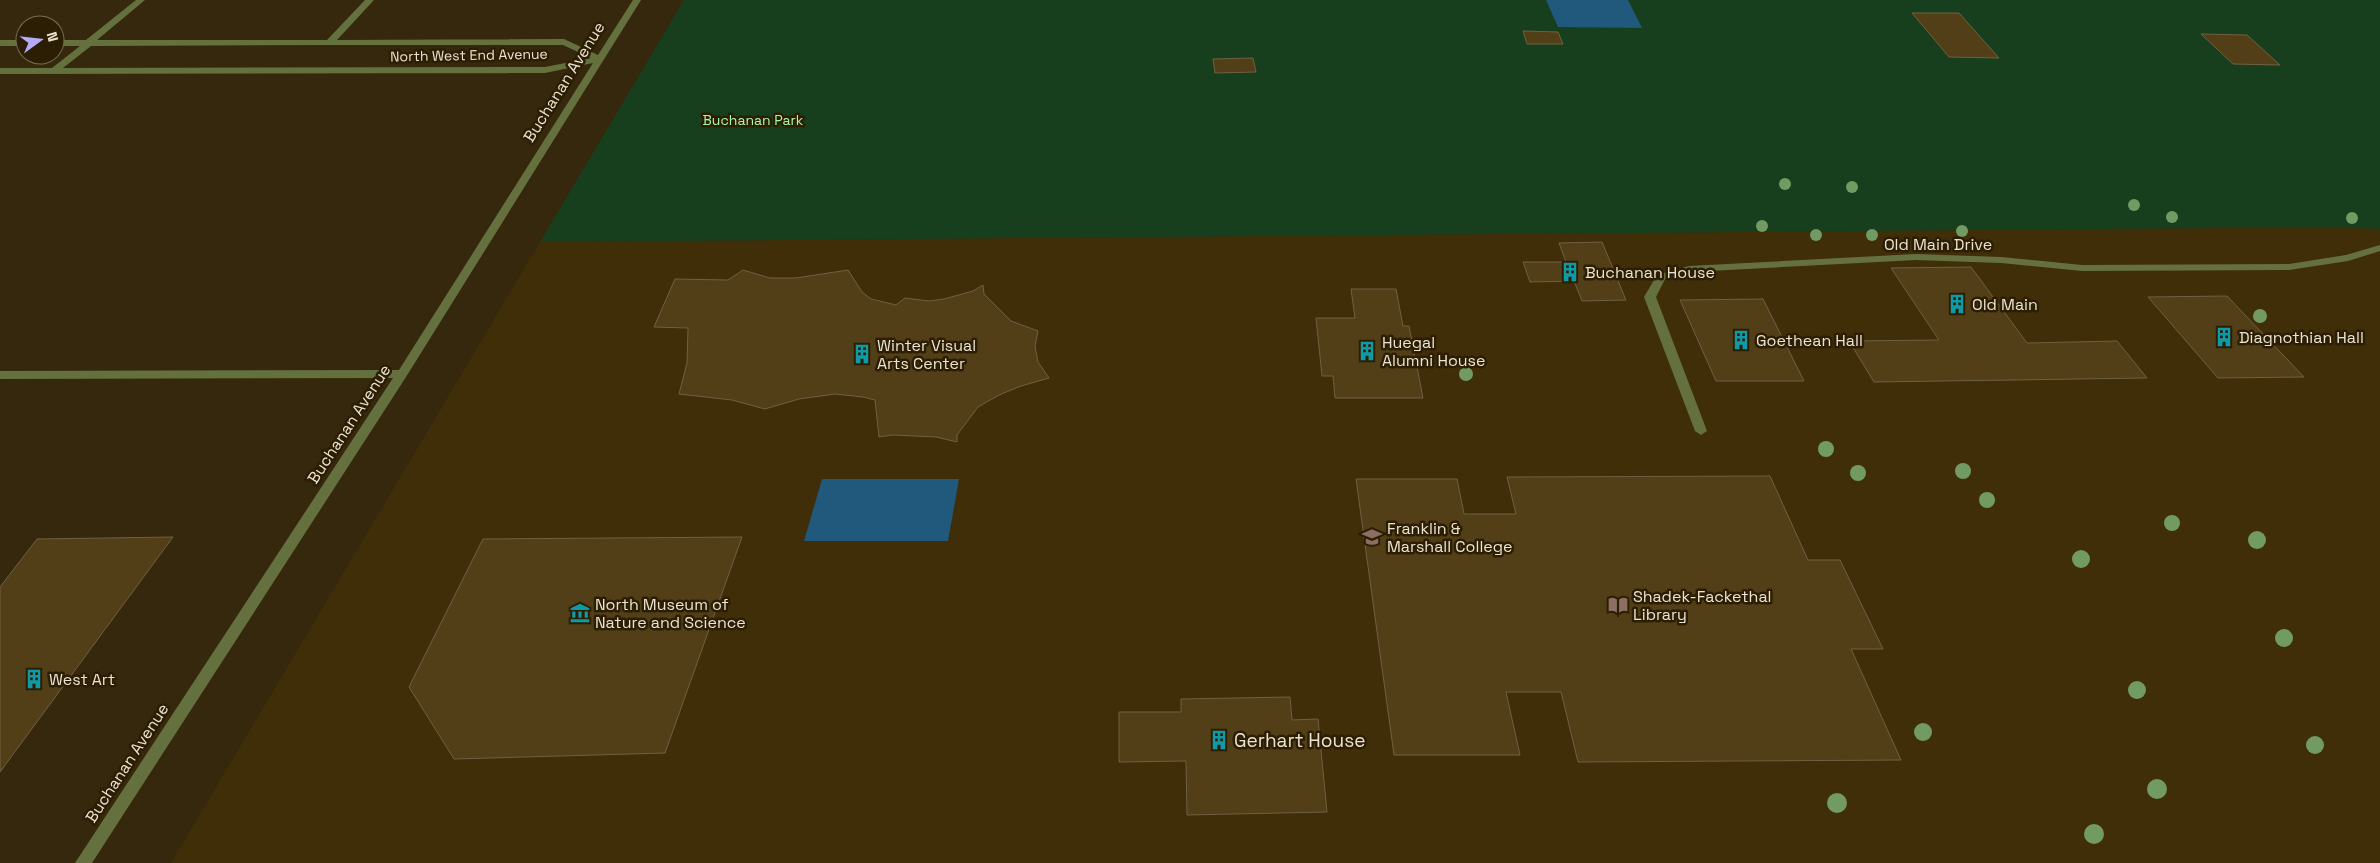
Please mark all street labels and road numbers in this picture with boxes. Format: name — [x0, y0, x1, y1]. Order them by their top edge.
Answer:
street label: Buchanan Avenue — [518, 18, 610, 146]
street label: North West End Avenue — [390, 45, 548, 65]
street label: Old Main Drive — [1884, 234, 1992, 255]
street label: Buchanan Avenue — [303, 360, 395, 488]
street label: Buchanan Avenue — [81, 699, 173, 827]

